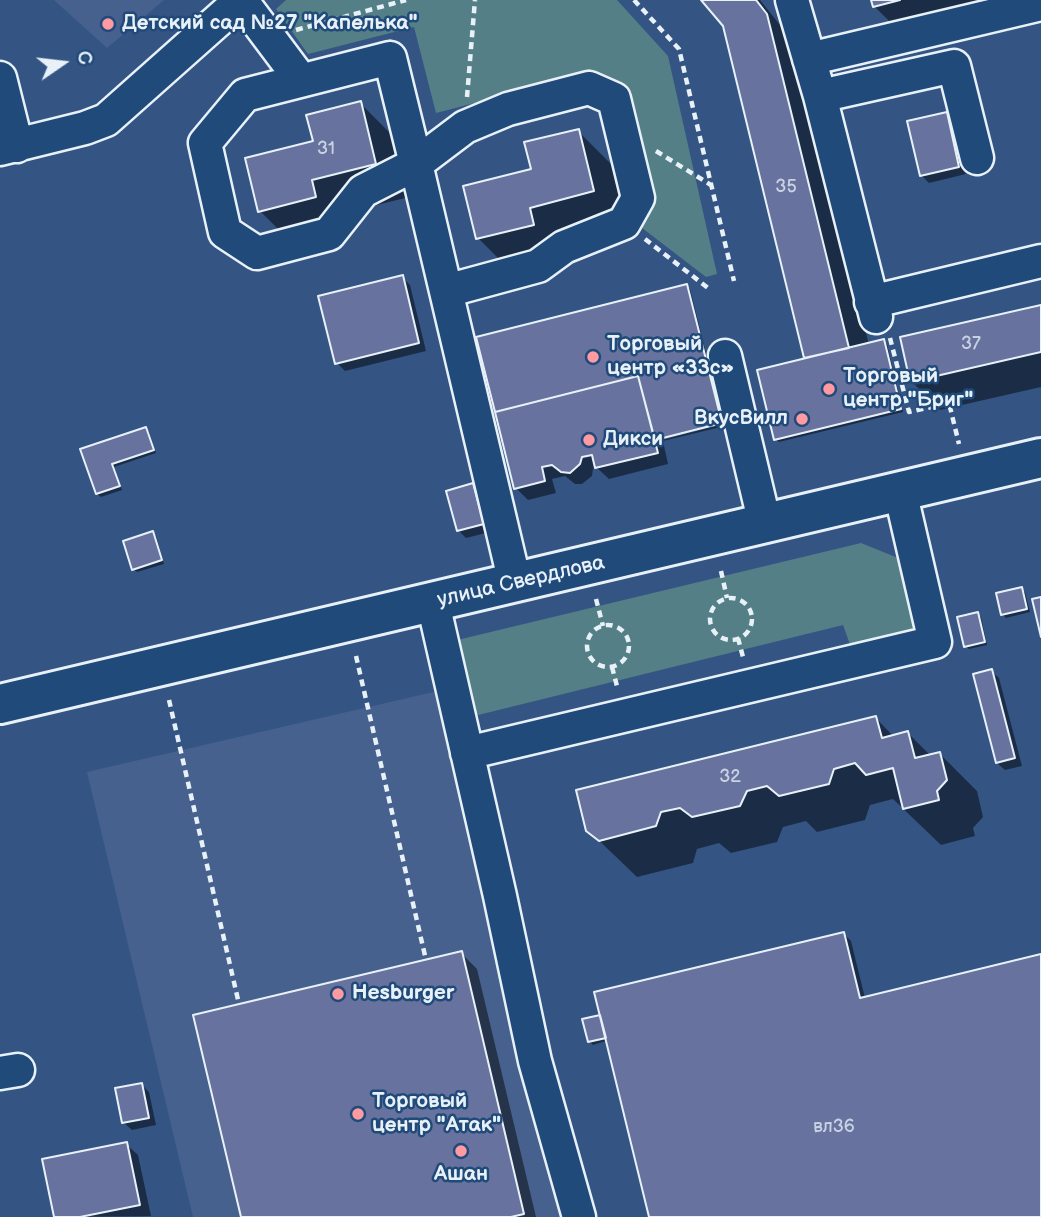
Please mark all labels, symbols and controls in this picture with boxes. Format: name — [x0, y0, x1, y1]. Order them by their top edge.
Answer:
place label: Детский сад №27 "Капелька" — [122, 11, 418, 37]
marker: Детский сад №27 "Капелька" — [100, 16, 116, 32]
north arrow — [28, 28, 98, 98]
text: С — [71, 49, 97, 67]
house number: 31 — [317, 138, 335, 160]
house number: 35 — [775, 176, 797, 198]
place label: Торговый центр «33с» — [607, 332, 734, 382]
house number: 37 — [961, 333, 981, 355]
marker: Торговый центр «33с» — [585, 349, 601, 365]
place label: Торговый центр "Бриг" — [843, 364, 973, 414]
marker: Торговый центр "Бриг" — [821, 381, 837, 397]
place label: ВкусВилл — [694, 406, 788, 432]
marker: ВкусВилл — [794, 411, 810, 427]
place label: Дикси — [603, 427, 663, 453]
marker: Дикси — [581, 432, 597, 448]
street label: улица Свердлова — [435, 550, 607, 614]
house number: 32 — [719, 766, 741, 788]
place label: Hesburger — [352, 981, 454, 1007]
marker: Hesburger — [330, 986, 346, 1002]
place label: Торговый центр "Атак" — [372, 1089, 501, 1139]
marker: Торговый центр "Атак" — [350, 1106, 366, 1122]
house number: вл36 — [813, 1116, 855, 1138]
marker: Ашан — [453, 1143, 469, 1159]
place label: Ашан — [434, 1162, 488, 1188]

